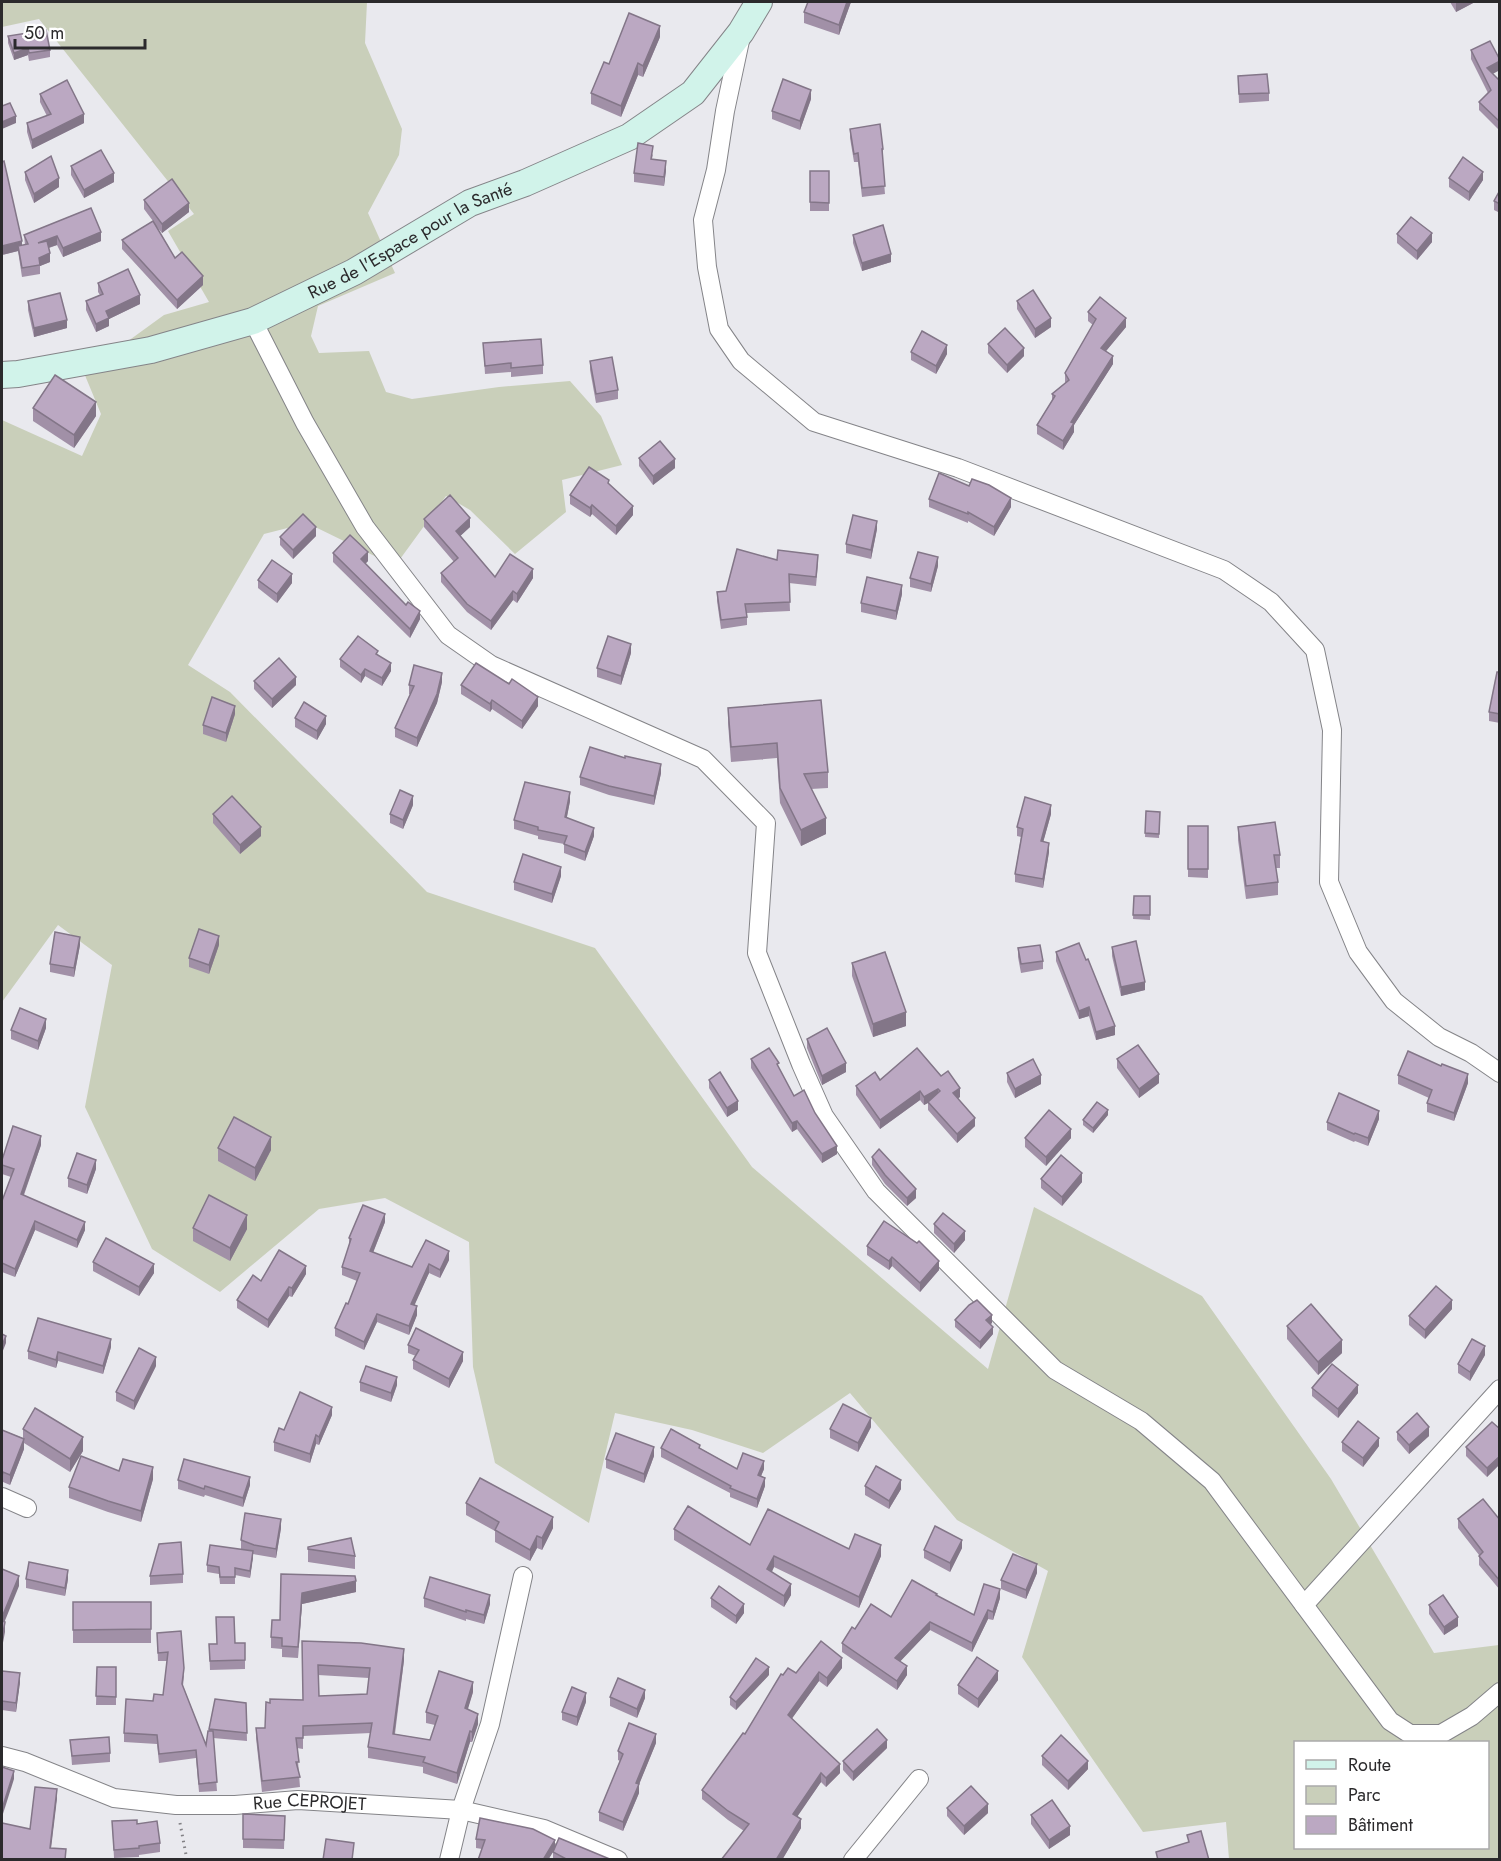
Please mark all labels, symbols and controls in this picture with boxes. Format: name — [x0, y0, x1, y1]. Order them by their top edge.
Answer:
scale bar — [15, 12, 146, 50]
text: 50 m — [24, 20, 64, 46]
street label: Rue de l'Espace pour la Santé — [303, 176, 516, 305]
legend — [1294, 1741, 1489, 1849]
text: Route — [1348, 1752, 1391, 1778]
text: Parc — [1348, 1782, 1381, 1808]
street label: Rue CEPROJET — [252, 1787, 368, 1817]
text: Bâtiment — [1348, 1812, 1414, 1838]

